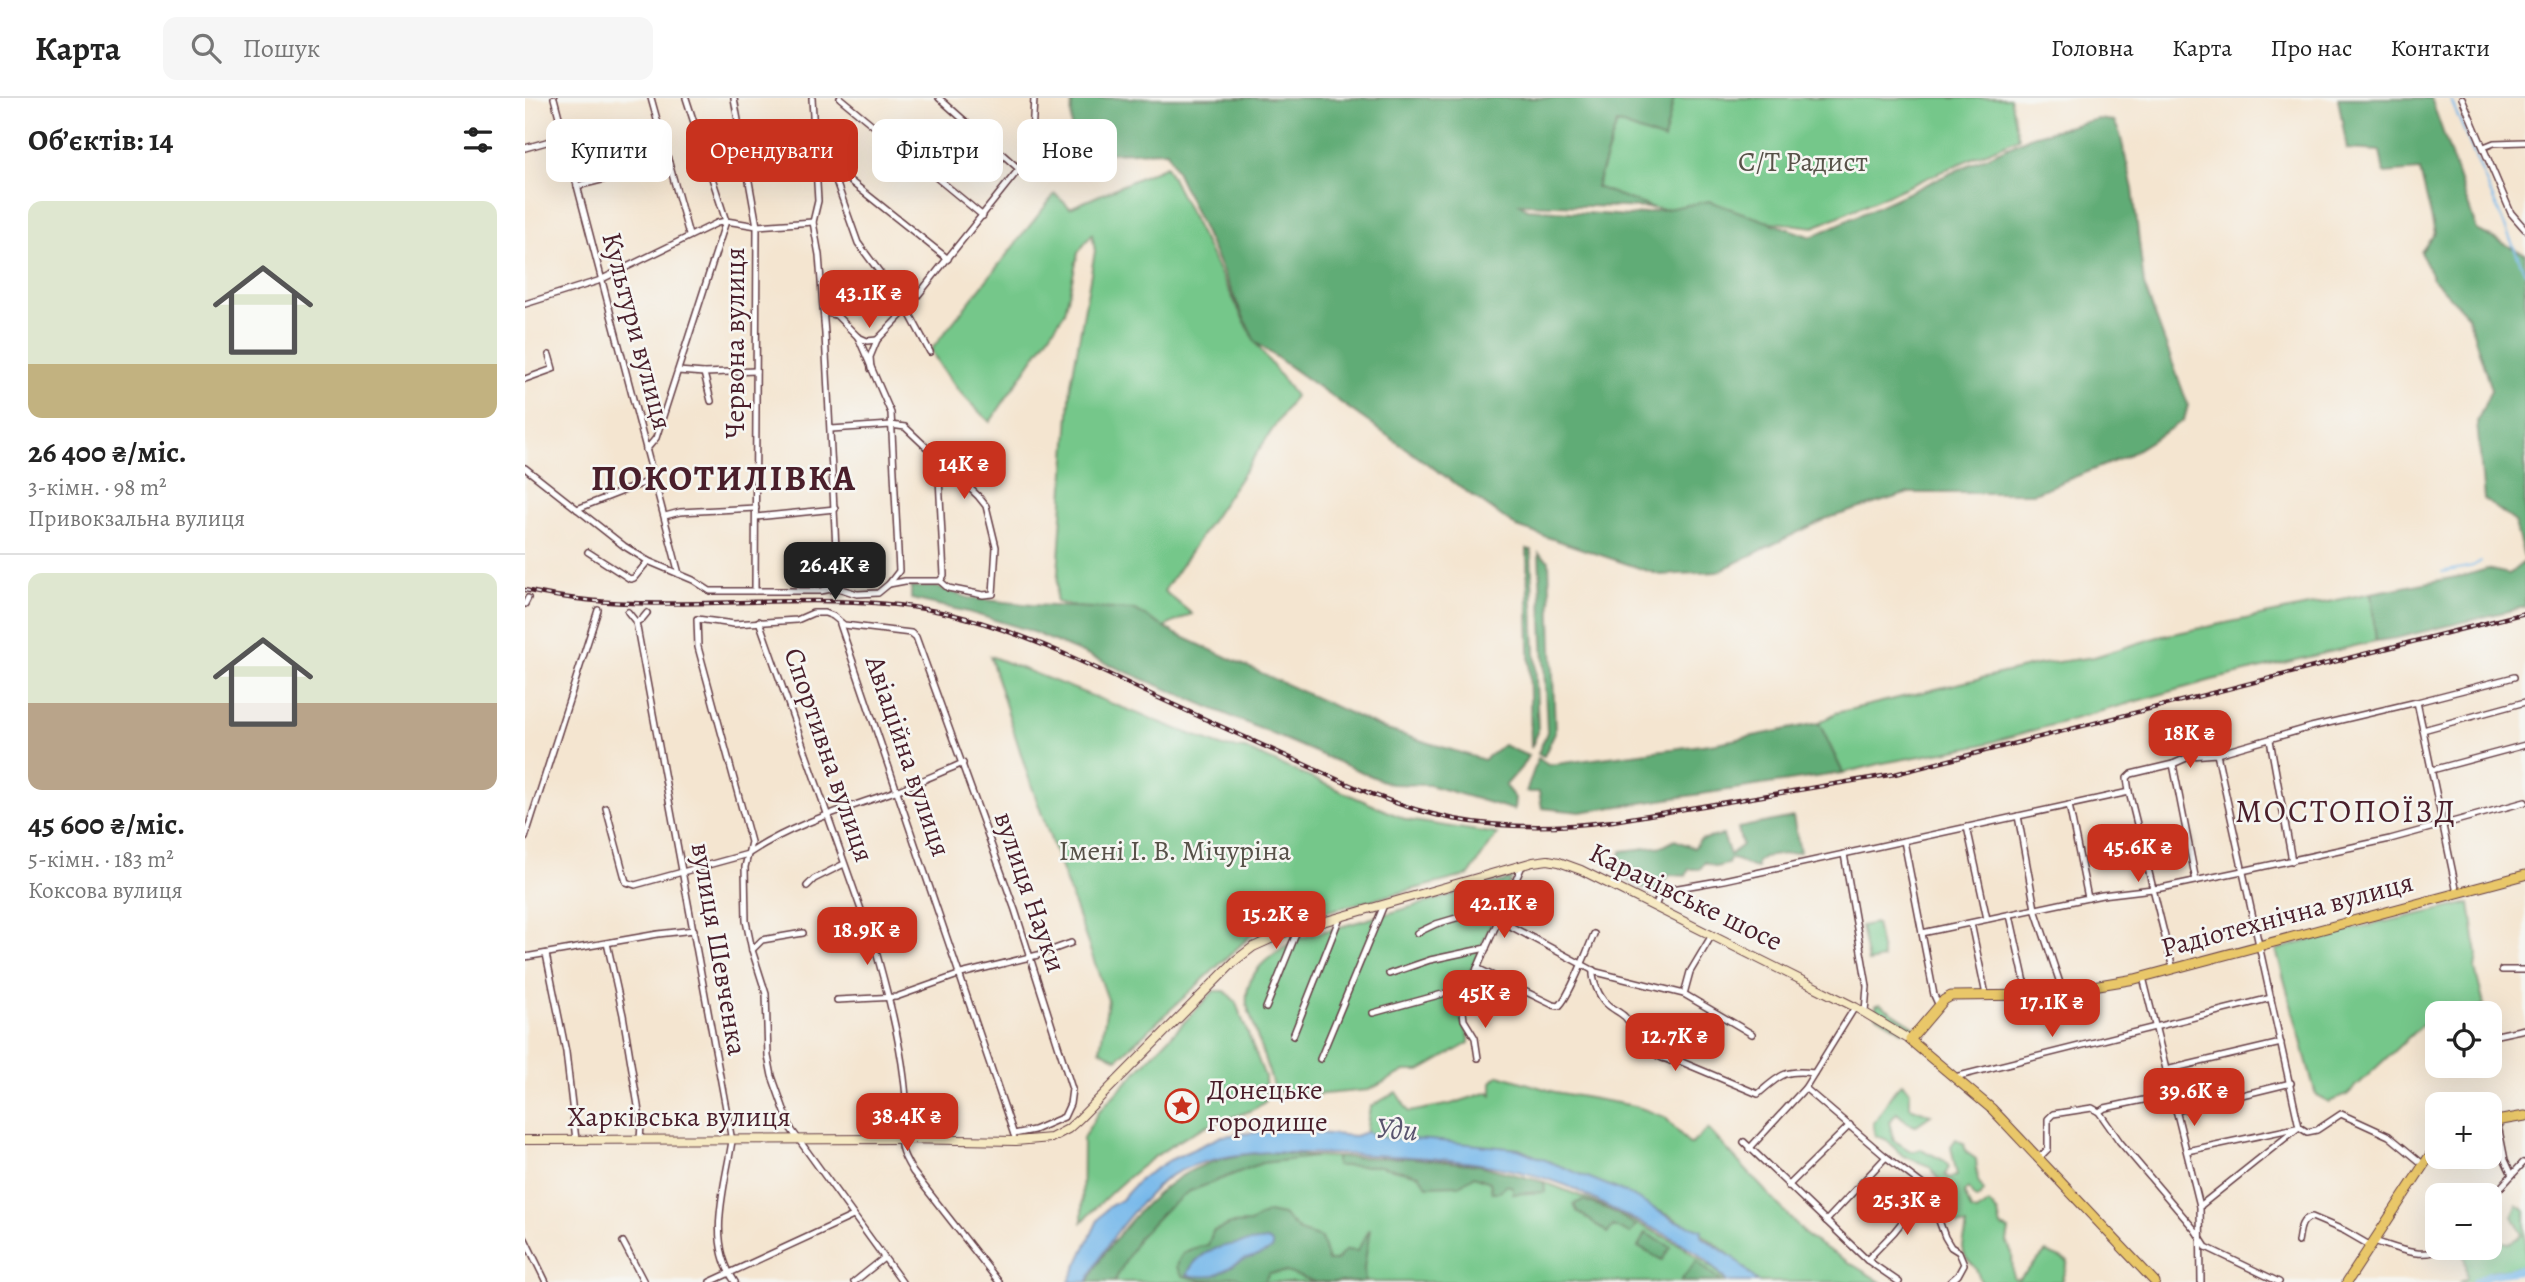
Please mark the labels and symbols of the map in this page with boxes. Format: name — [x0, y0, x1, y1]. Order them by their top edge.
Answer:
park label: С/Т Радист — [1738, 143, 1868, 181]
street label: Культури вулиця — [592, 228, 682, 434]
street label: Червона вулиця — [716, 247, 754, 439]
pin: 43.1K ₴ — [804, 271, 934, 330]
pin: 14K ₴ — [915, 442, 1013, 501]
district label: ПОКОТИЛІВКА — [591, 454, 857, 502]
pin: 26.4K ₴ — [770, 542, 900, 602]
street label: Спортивна вулиця — [775, 643, 883, 867]
street label: Авіаційна вулиця — [856, 650, 960, 861]
pin: 18K ₴ — [2141, 710, 2239, 770]
district label: МОСТОПОЇЗД — [2235, 789, 2457, 833]
street label: вулиця Науки — [985, 807, 1075, 977]
pin: 45.6K ₴ — [2073, 824, 2203, 884]
park label: Імені І. В. Мічуріна — [1059, 832, 1291, 870]
street label: Карачівське шосе — [1583, 834, 1789, 960]
street label: вулиця Шевченка — [682, 840, 756, 1059]
street label: Радіотехнічна вулиця — [2157, 863, 2417, 967]
pin: 42.1K ₴ — [1439, 880, 1569, 940]
pin: 15.2K ₴ — [1211, 892, 1341, 951]
pin: 18.9K ₴ — [802, 908, 932, 967]
pin: 45K ₴ — [1436, 970, 1534, 1030]
pin: 17.1K ₴ — [1987, 979, 2117, 1039]
pin: 12.7K ₴ — [1610, 1014, 1740, 1073]
pin: 39.6K ₴ — [2129, 1068, 2259, 1128]
place label: Донецьке городище — [1207, 1071, 1328, 1141]
place icon: Донецьке городище — [1163, 1087, 1201, 1125]
pin: 38.4K ₴ — [842, 1094, 972, 1153]
street label: Харківська вулиця — [567, 1098, 791, 1136]
water label: Уди — [1375, 1108, 1419, 1150]
pin: 25.3K ₴ — [1842, 1178, 1972, 1237]

